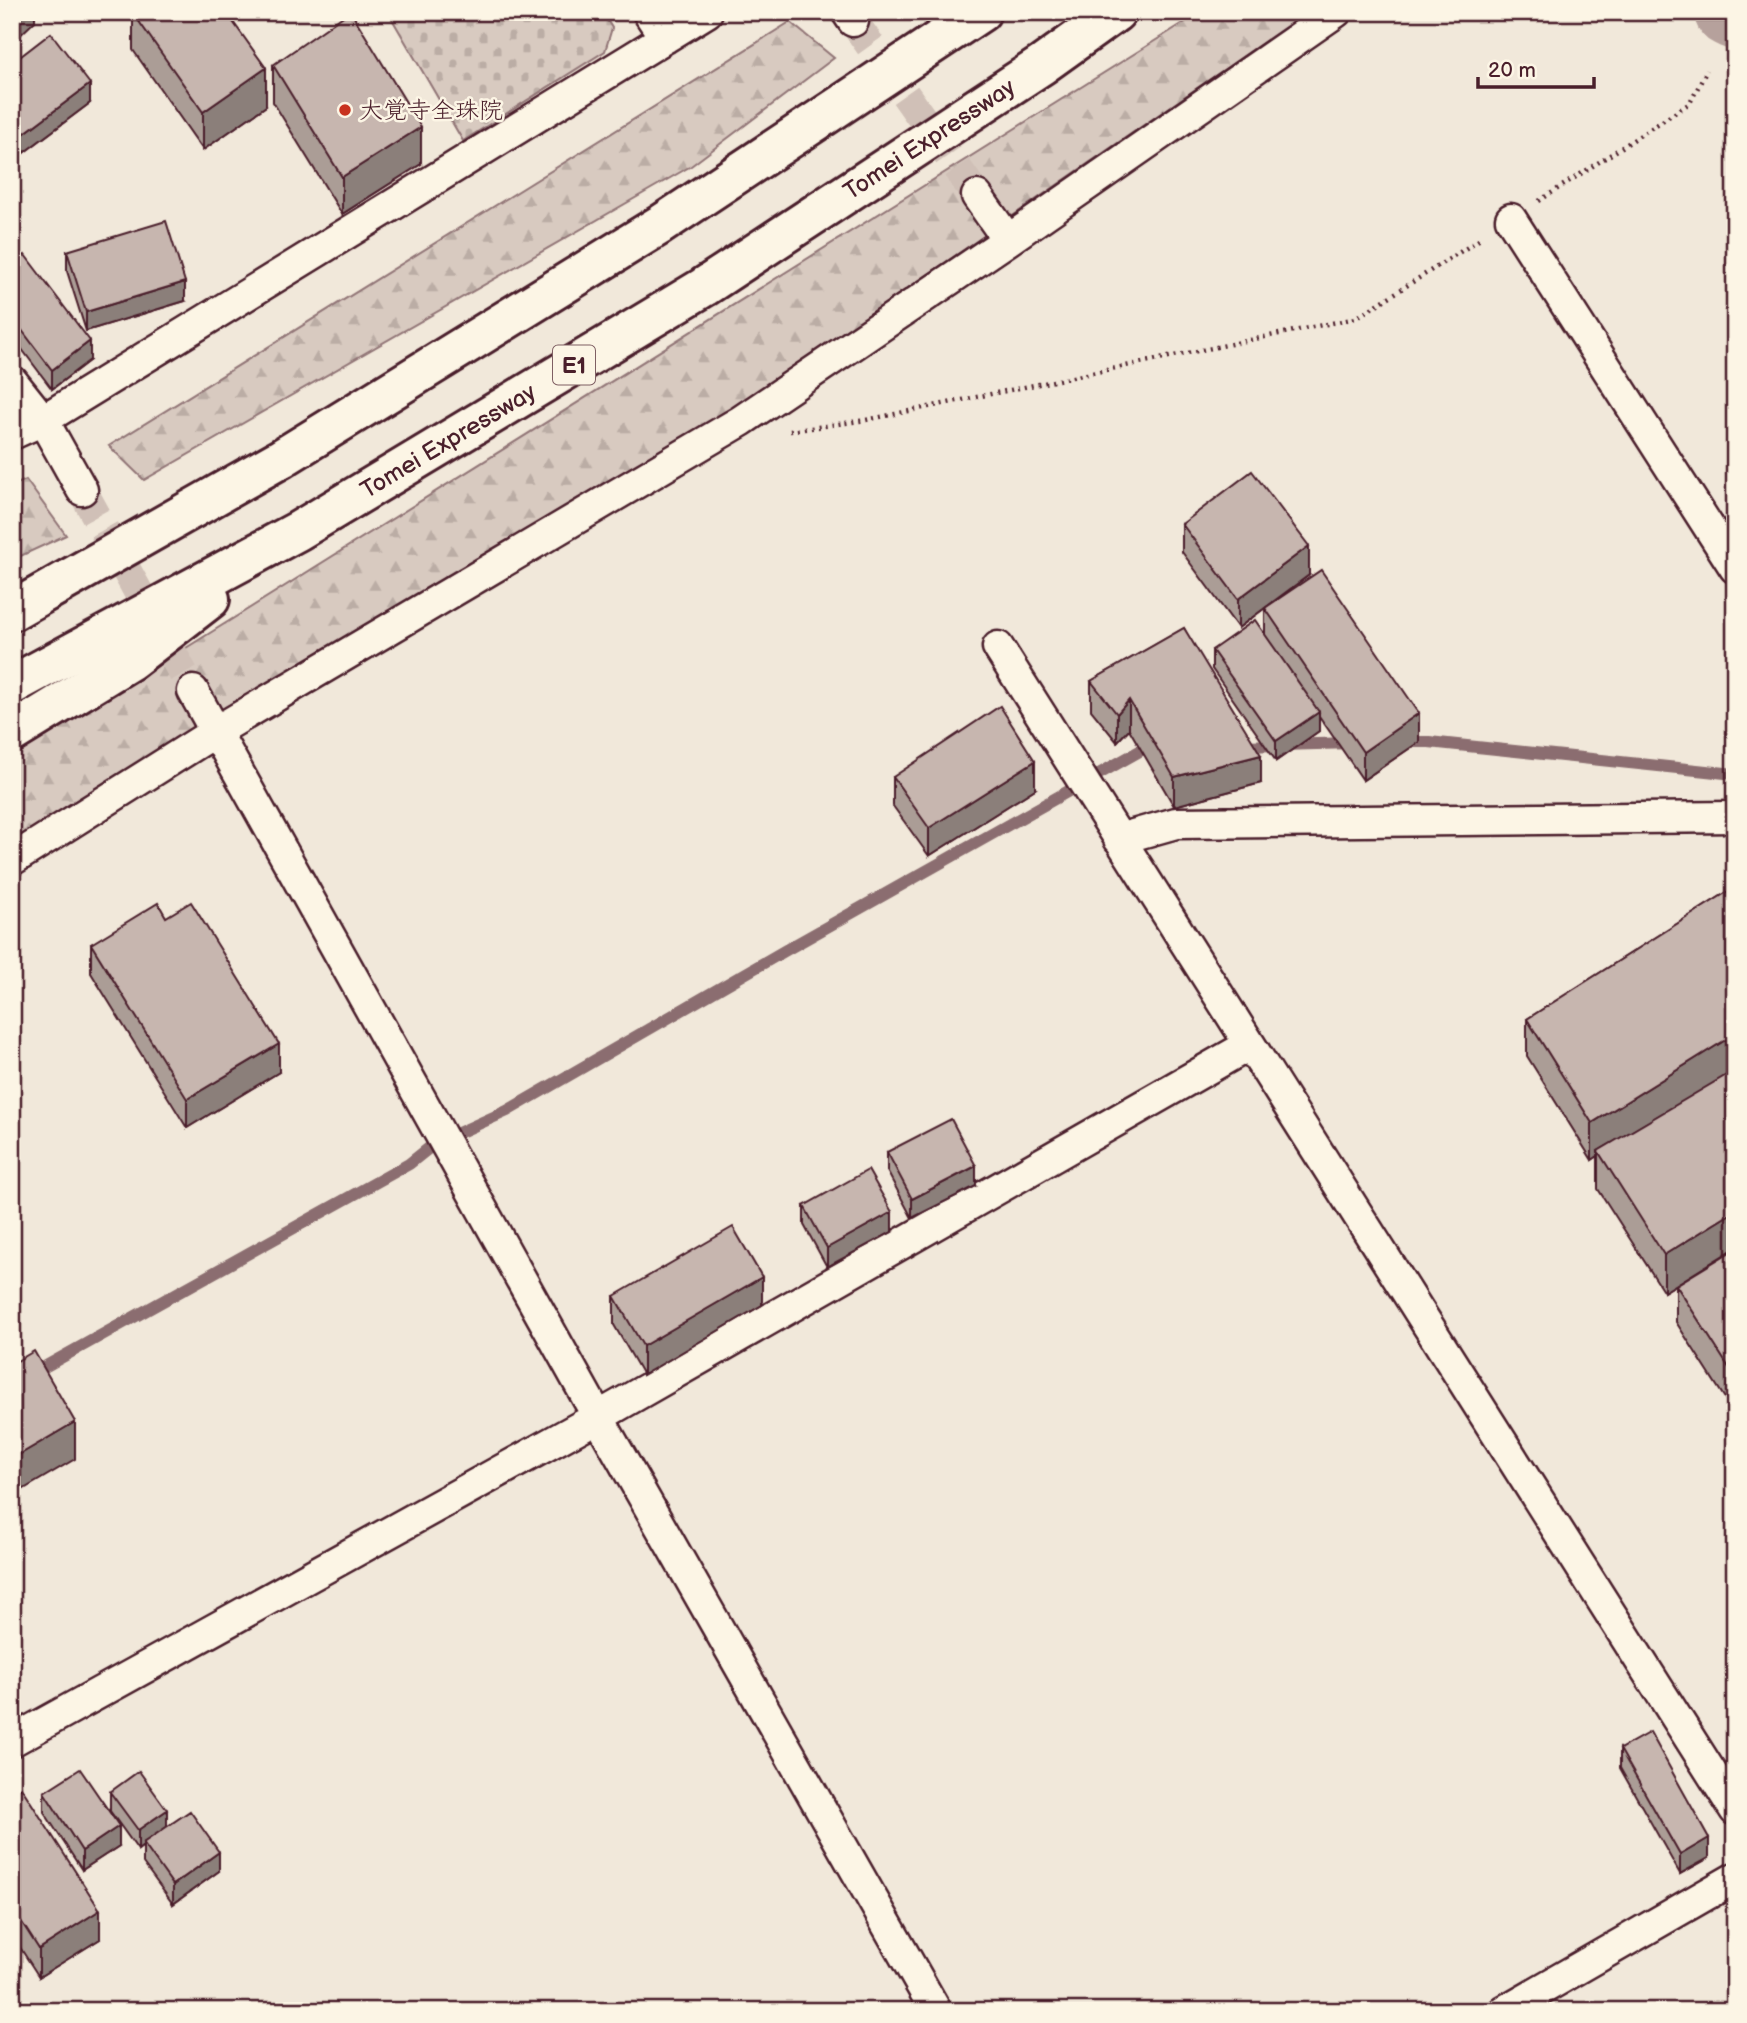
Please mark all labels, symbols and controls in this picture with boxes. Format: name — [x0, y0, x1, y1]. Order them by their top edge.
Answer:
scale bar — [1478, 46, 1593, 90]
text: 20 m — [1488, 58, 1536, 83]
street label: Tomei Expressway — [838, 73, 1021, 206]
place label: 大覚寺全珠院 — [359, 96, 503, 125]
marker: 大覚寺全珠院 — [337, 102, 353, 118]
road number: E1 — [553, 346, 595, 384]
street label: Tomei Expressway — [356, 377, 541, 505]

